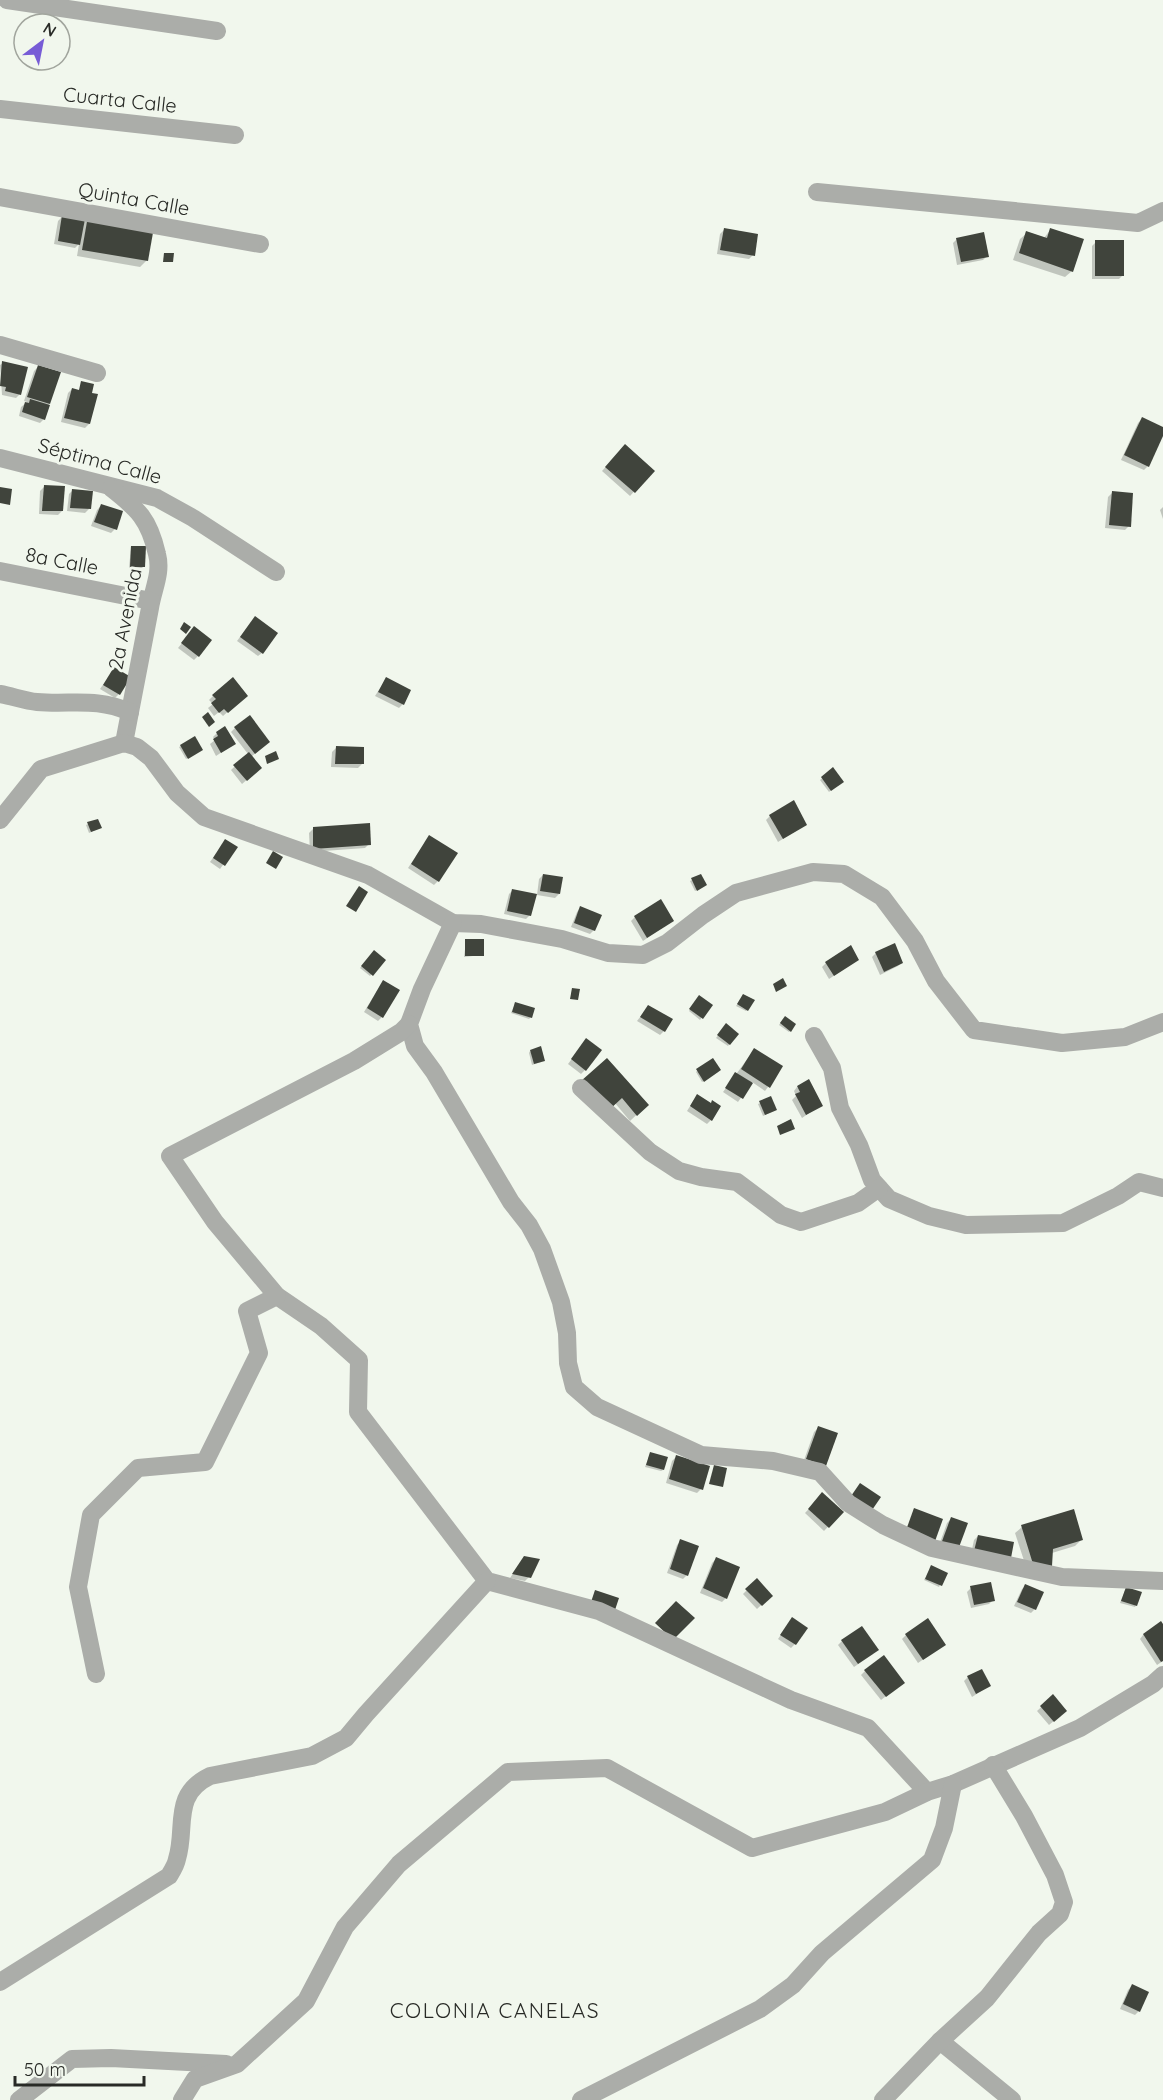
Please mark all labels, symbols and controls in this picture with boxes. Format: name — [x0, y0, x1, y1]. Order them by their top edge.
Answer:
north arrow — [12, 12, 72, 72]
text: N — [40, 18, 60, 41]
street label: Cuarta Calle — [62, 81, 178, 118]
street label: Quinta Calle — [76, 176, 192, 221]
street label: Séptima Calle — [36, 432, 165, 489]
street label: 8a Calle — [23, 541, 101, 580]
street label: 2a Avenida — [102, 566, 147, 672]
district label: COLONIA CANELAS — [390, 1997, 600, 2023]
scale bar — [15, 2049, 144, 2087]
text: 50 m — [24, 2058, 66, 2081]

